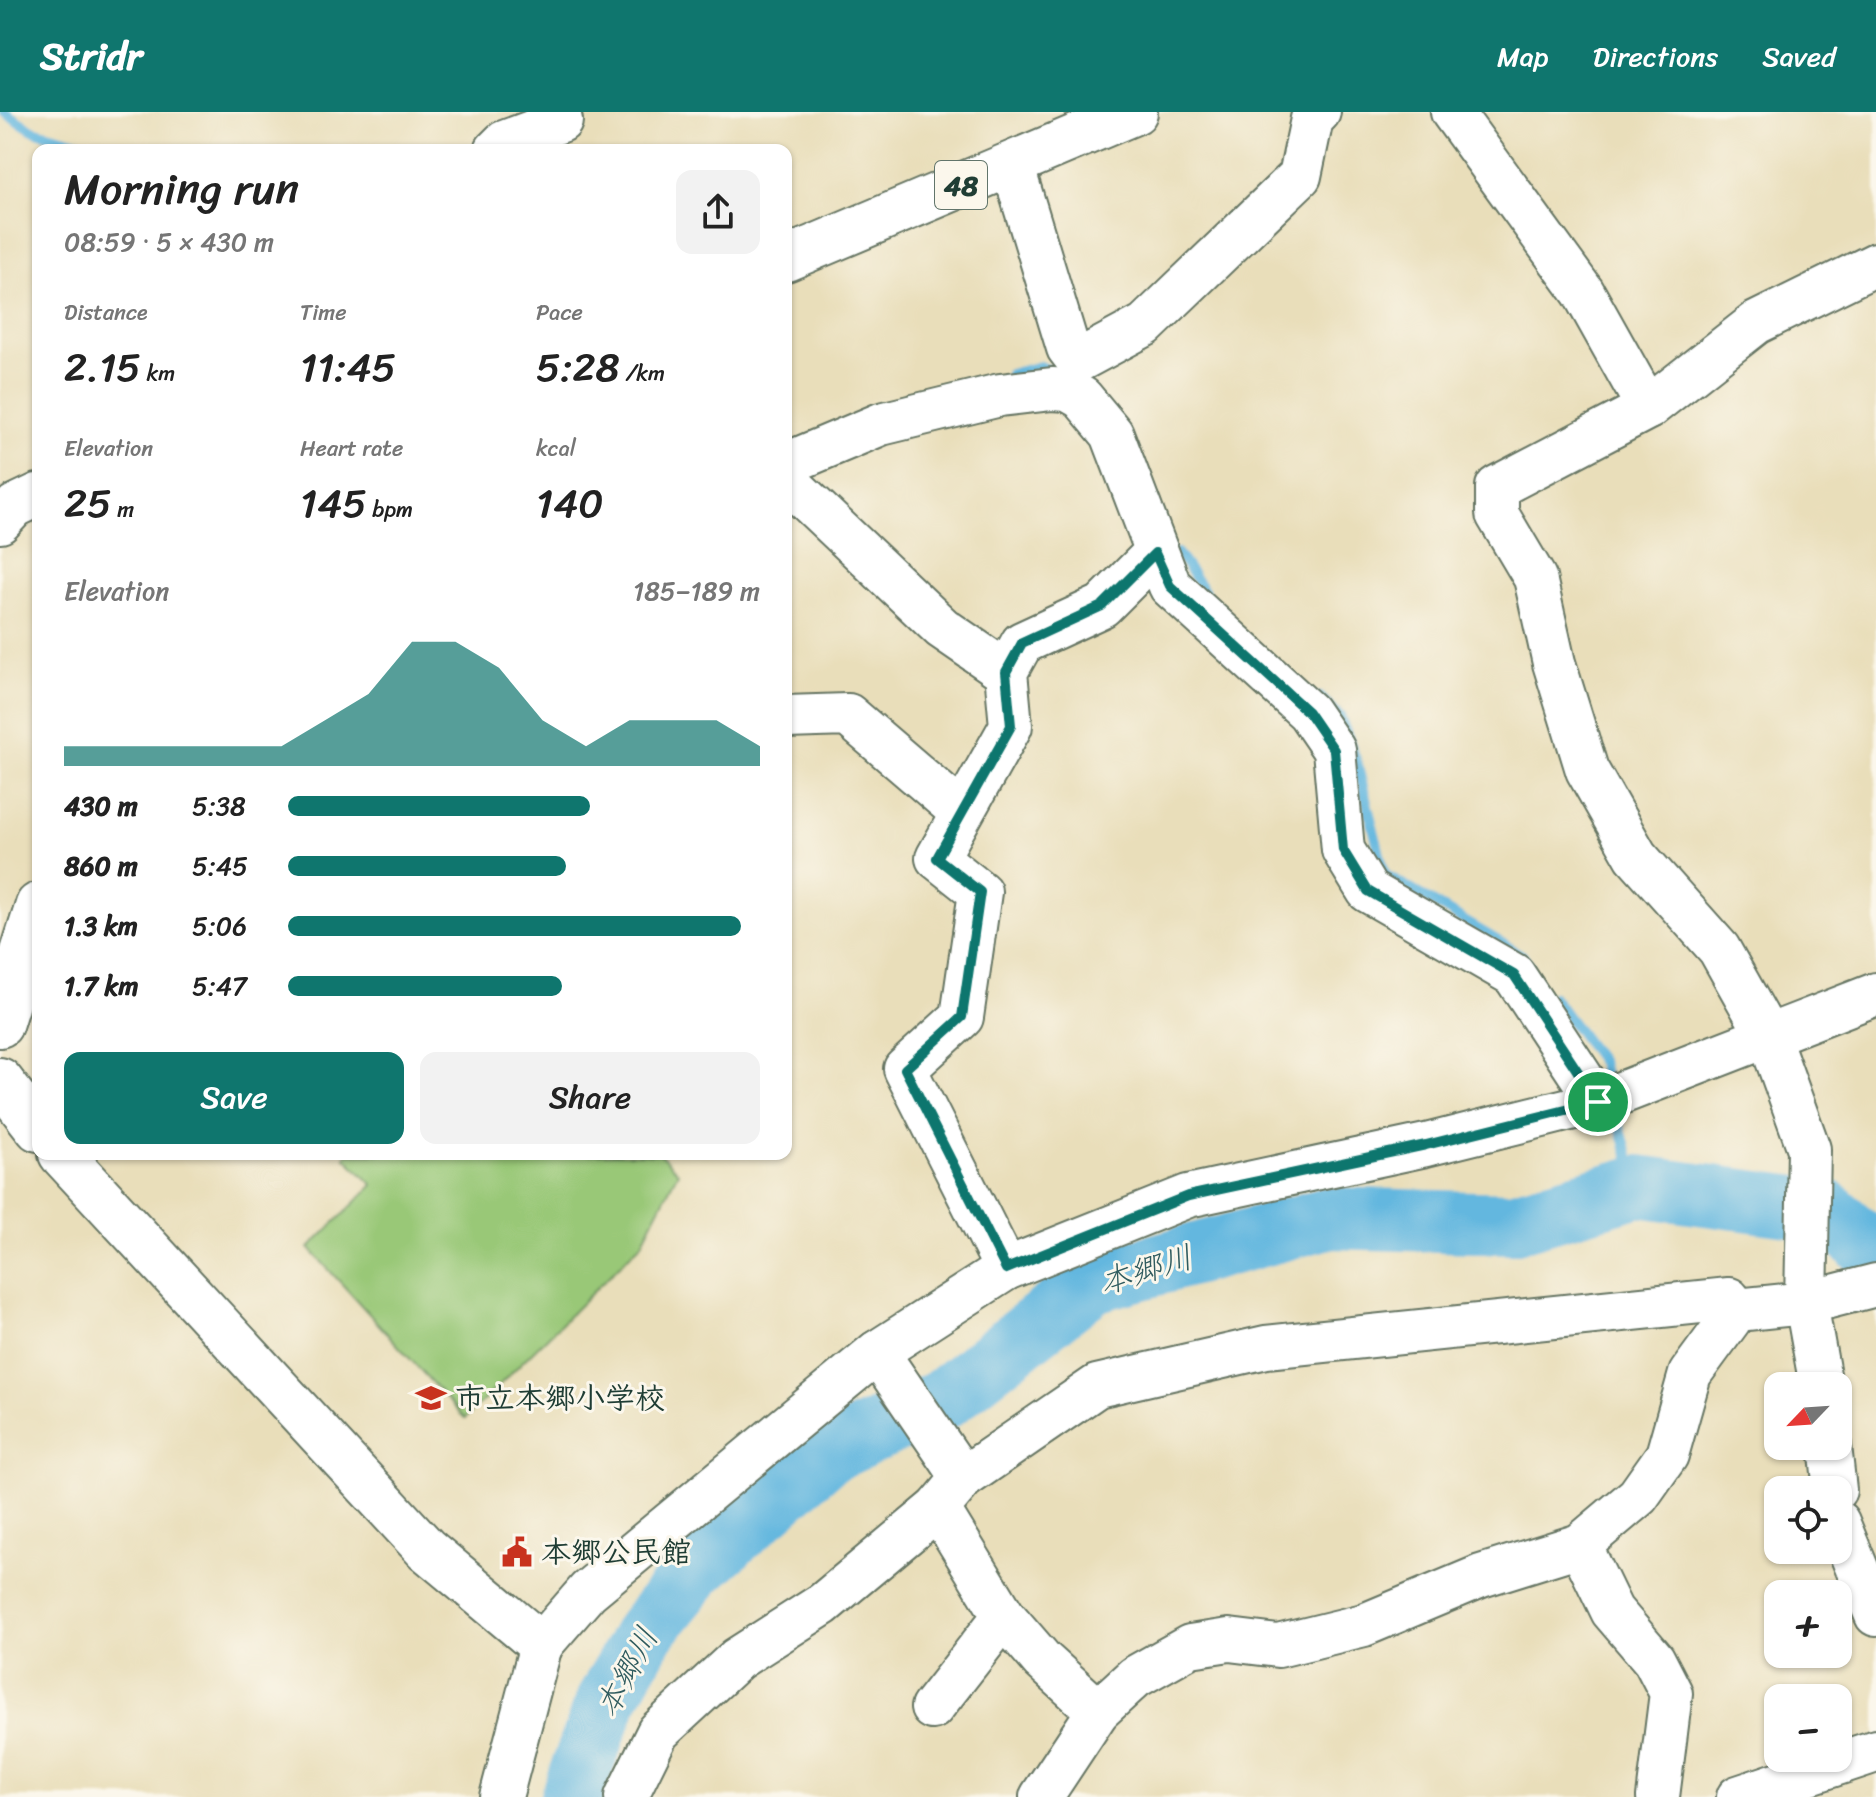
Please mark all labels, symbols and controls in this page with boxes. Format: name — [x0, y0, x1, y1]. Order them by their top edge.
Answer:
text: Stridr — [40, 23, 142, 90]
text: Map — [1497, 32, 1549, 81]
text: Directions — [1593, 32, 1718, 81]
text: Saved — [1762, 32, 1836, 81]
text: Morning run — [64, 150, 299, 228]
road number: 48 — [935, 161, 987, 209]
button: share — [676, 170, 760, 254]
text: 08:59 · 5 × 430 m — [64, 219, 274, 265]
text: Distance — [64, 293, 148, 332]
text: Time — [300, 293, 347, 332]
text: Pace — [536, 293, 583, 332]
text: 2.15 — [64, 332, 141, 403]
text: 11:45 — [300, 332, 396, 403]
text: 5:28 — [536, 332, 620, 403]
text: km — [141, 354, 175, 393]
text: /km — [620, 354, 665, 393]
text: Elevation — [64, 429, 153, 468]
text: Heart rate — [300, 429, 403, 468]
text: kcal — [536, 429, 576, 468]
text: 25 — [64, 468, 112, 539]
text: 145 — [300, 468, 367, 539]
text: 140 — [536, 468, 603, 539]
text: m — [112, 490, 134, 529]
text: bpm — [367, 490, 413, 529]
text: Elevation — [64, 568, 169, 614]
text: 185–189 m — [633, 568, 760, 614]
text: 430 m — [64, 783, 138, 829]
text: 5:38 — [192, 783, 246, 829]
text: 860 m — [64, 843, 138, 889]
text: 5:45 — [192, 843, 248, 889]
text: 1.3 km — [64, 903, 138, 949]
text: 5:06 — [192, 903, 247, 949]
text: 1.7 km — [64, 963, 138, 1009]
text: 5:47 — [192, 963, 247, 1009]
button: Save — [64, 1052, 404, 1144]
button: Share — [420, 1052, 760, 1144]
pin — [1564, 1068, 1632, 1136]
icon: arrive — [1576, 1080, 1620, 1124]
water label: 本郷川 — [1092, 1229, 1200, 1311]
place label: 市立本郷小学校 — [455, 1371, 665, 1425]
north arrow — [1764, 1372, 1852, 1460]
map controls — [1764, 1372, 1852, 1772]
school or university icon: 市立本郷小学校 — [414, 1381, 448, 1415]
button: locate — [1764, 1476, 1852, 1564]
place label: 本郷公民館 — [541, 1525, 691, 1579]
public building icon: 本郷公民館 — [500, 1535, 534, 1569]
button: + — [1764, 1580, 1852, 1668]
water label: 本郷川 — [579, 1616, 675, 1728]
button: − — [1764, 1684, 1852, 1772]

